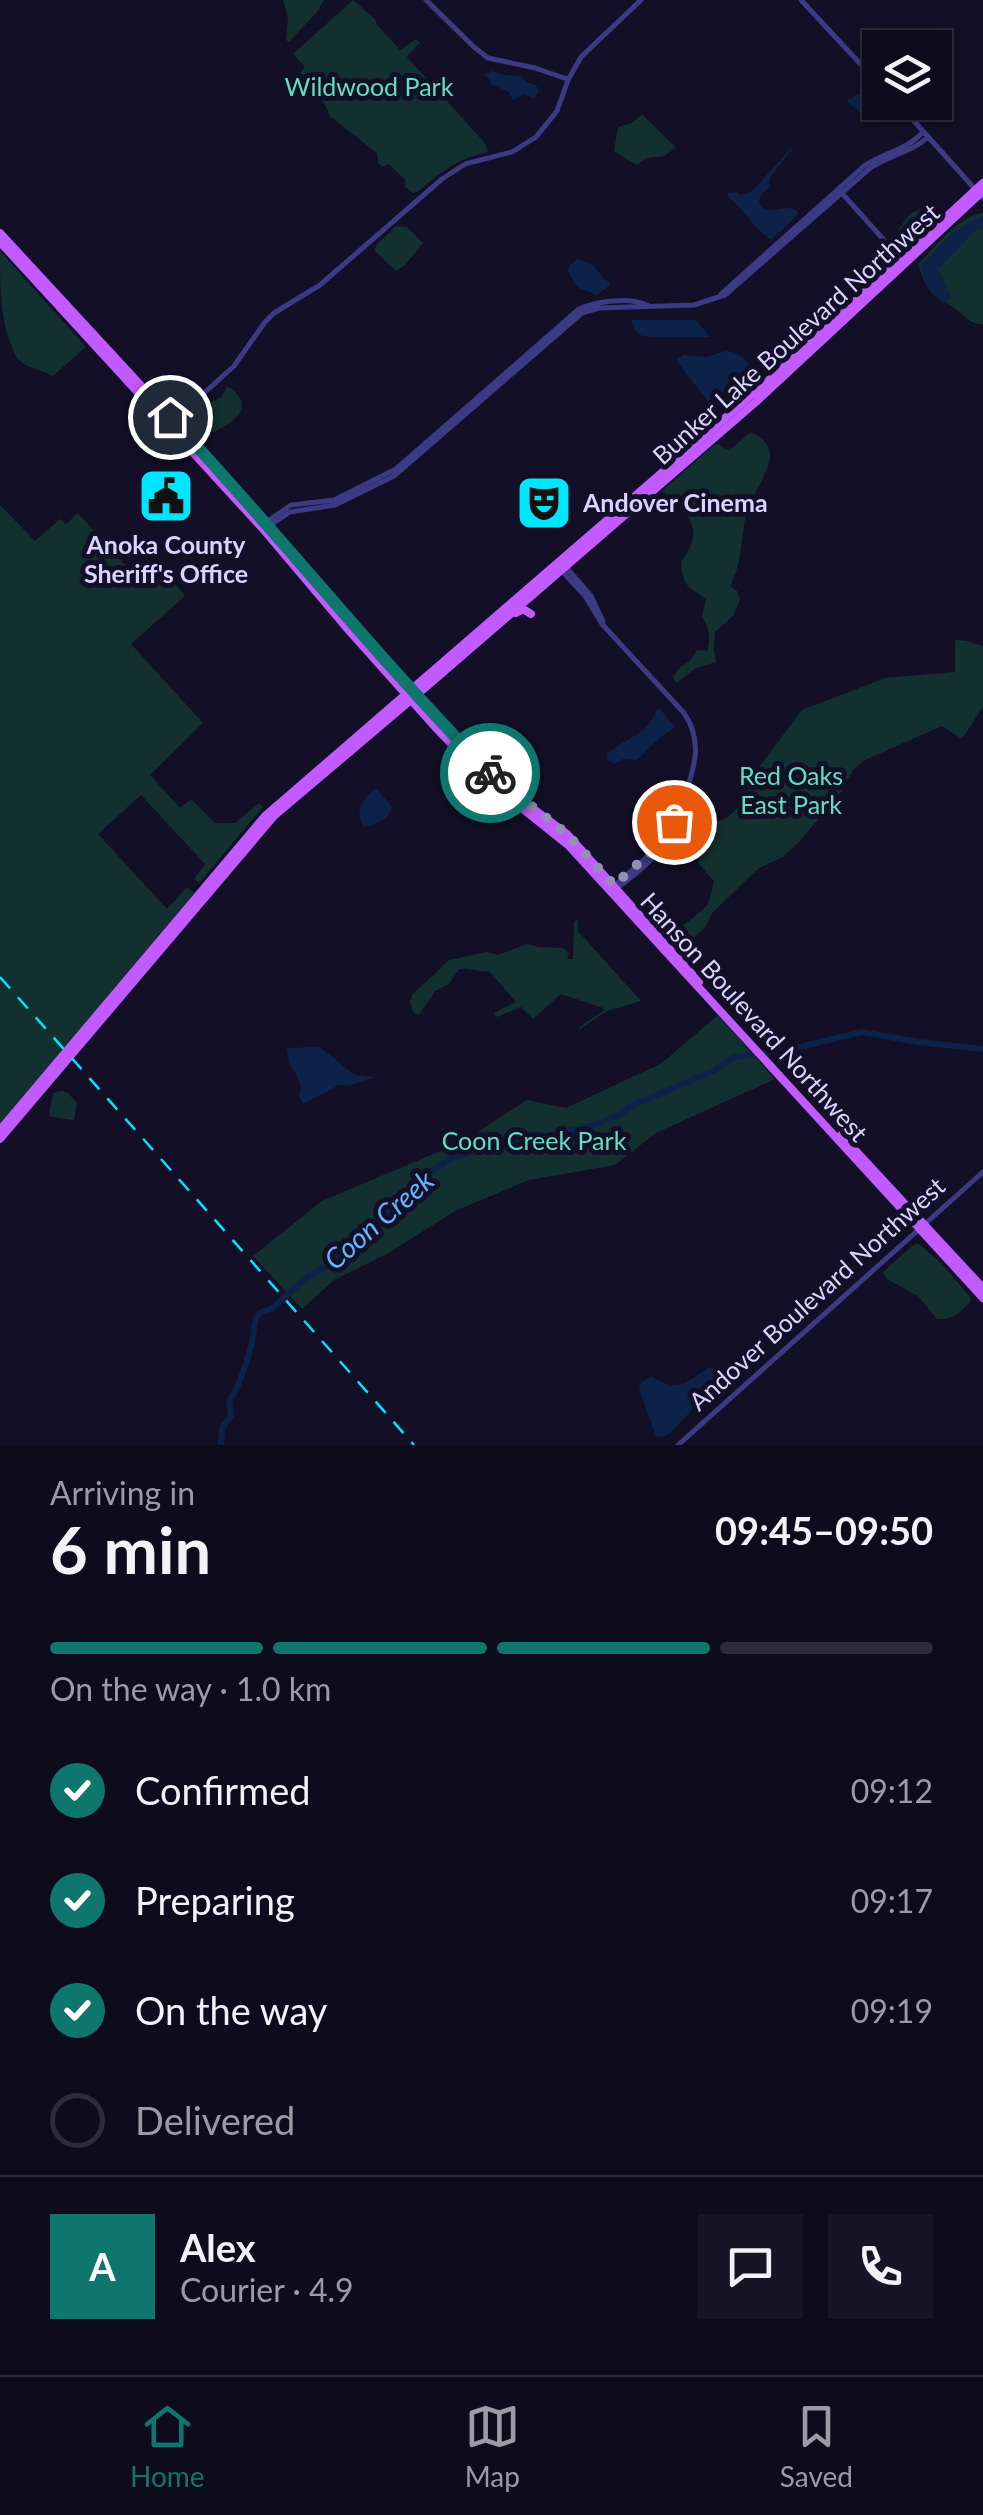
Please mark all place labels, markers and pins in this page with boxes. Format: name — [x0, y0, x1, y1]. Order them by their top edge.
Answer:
pin — [128, 375, 213, 460]
public building icon: Anoka County Sheriff's Office — [136, 466, 196, 526]
theatre icon: Andover Cinema — [514, 473, 574, 533]
place label: Andover Cinema — [582, 487, 768, 517]
place label: Anoka County Sheriff's Office — [84, 529, 248, 588]
pin — [632, 780, 717, 865]

